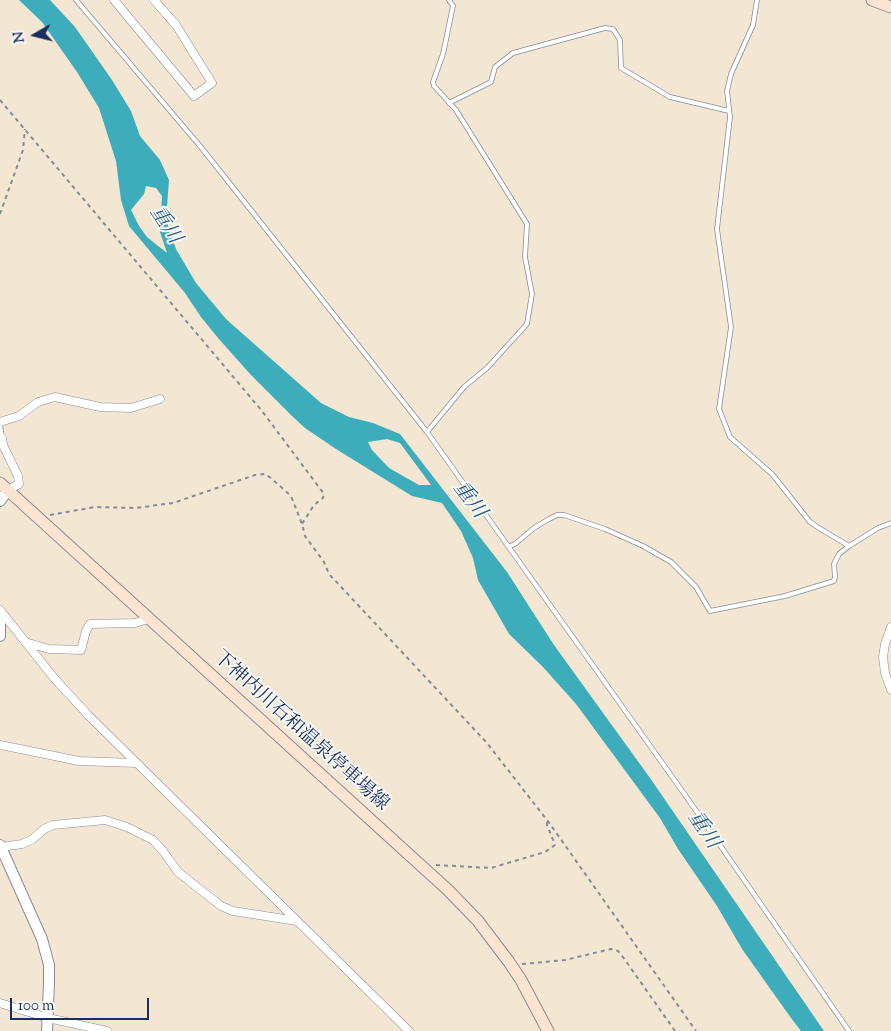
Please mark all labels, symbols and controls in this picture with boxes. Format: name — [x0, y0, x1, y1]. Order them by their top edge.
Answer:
north arrow — [10, 10, 60, 60]
text: N — [9, 30, 31, 44]
water label: 重川 — [143, 203, 185, 249]
water label: 重川 — [446, 478, 490, 524]
street label: 下神内川石和温泉停車場線 — [208, 647, 392, 817]
water label: 重川 — [681, 808, 723, 854]
scale bar — [12, 988, 151, 1020]
text: 100 m — [18, 996, 54, 1017]

